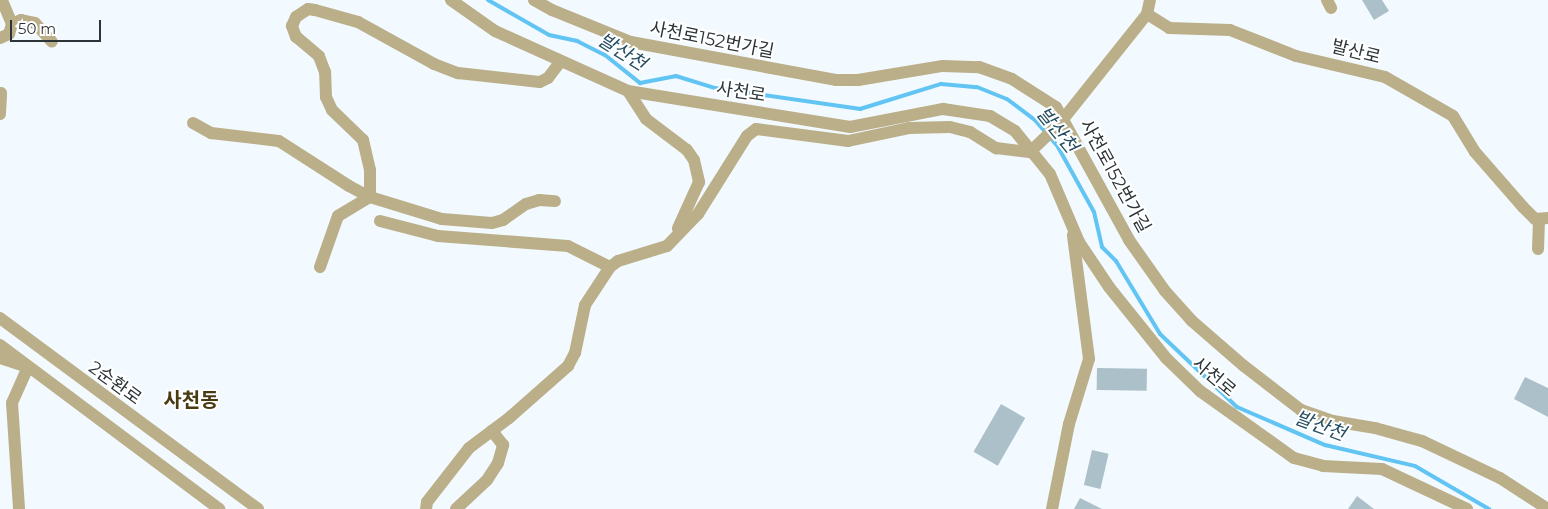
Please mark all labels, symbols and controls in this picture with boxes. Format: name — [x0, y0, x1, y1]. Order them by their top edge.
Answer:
scale bar — [12, 10, 104, 42]
street label: 사천로152번가길 — [648, 17, 776, 63]
text: 50 m — [18, 19, 56, 38]
water label: 발산천 — [594, 28, 650, 76]
street label: 발산로 — [1329, 36, 1383, 68]
street label: 사천로 — [715, 77, 767, 107]
water label: 발산천 — [1032, 102, 1082, 158]
street label: 사천로152번가길 — [1075, 116, 1155, 236]
street label: 사천로 — [1188, 353, 1240, 401]
street label: 2순환로 — [84, 357, 146, 409]
district label: 사천동 — [163, 388, 219, 412]
water label: 발산천 — [1291, 406, 1349, 446]

